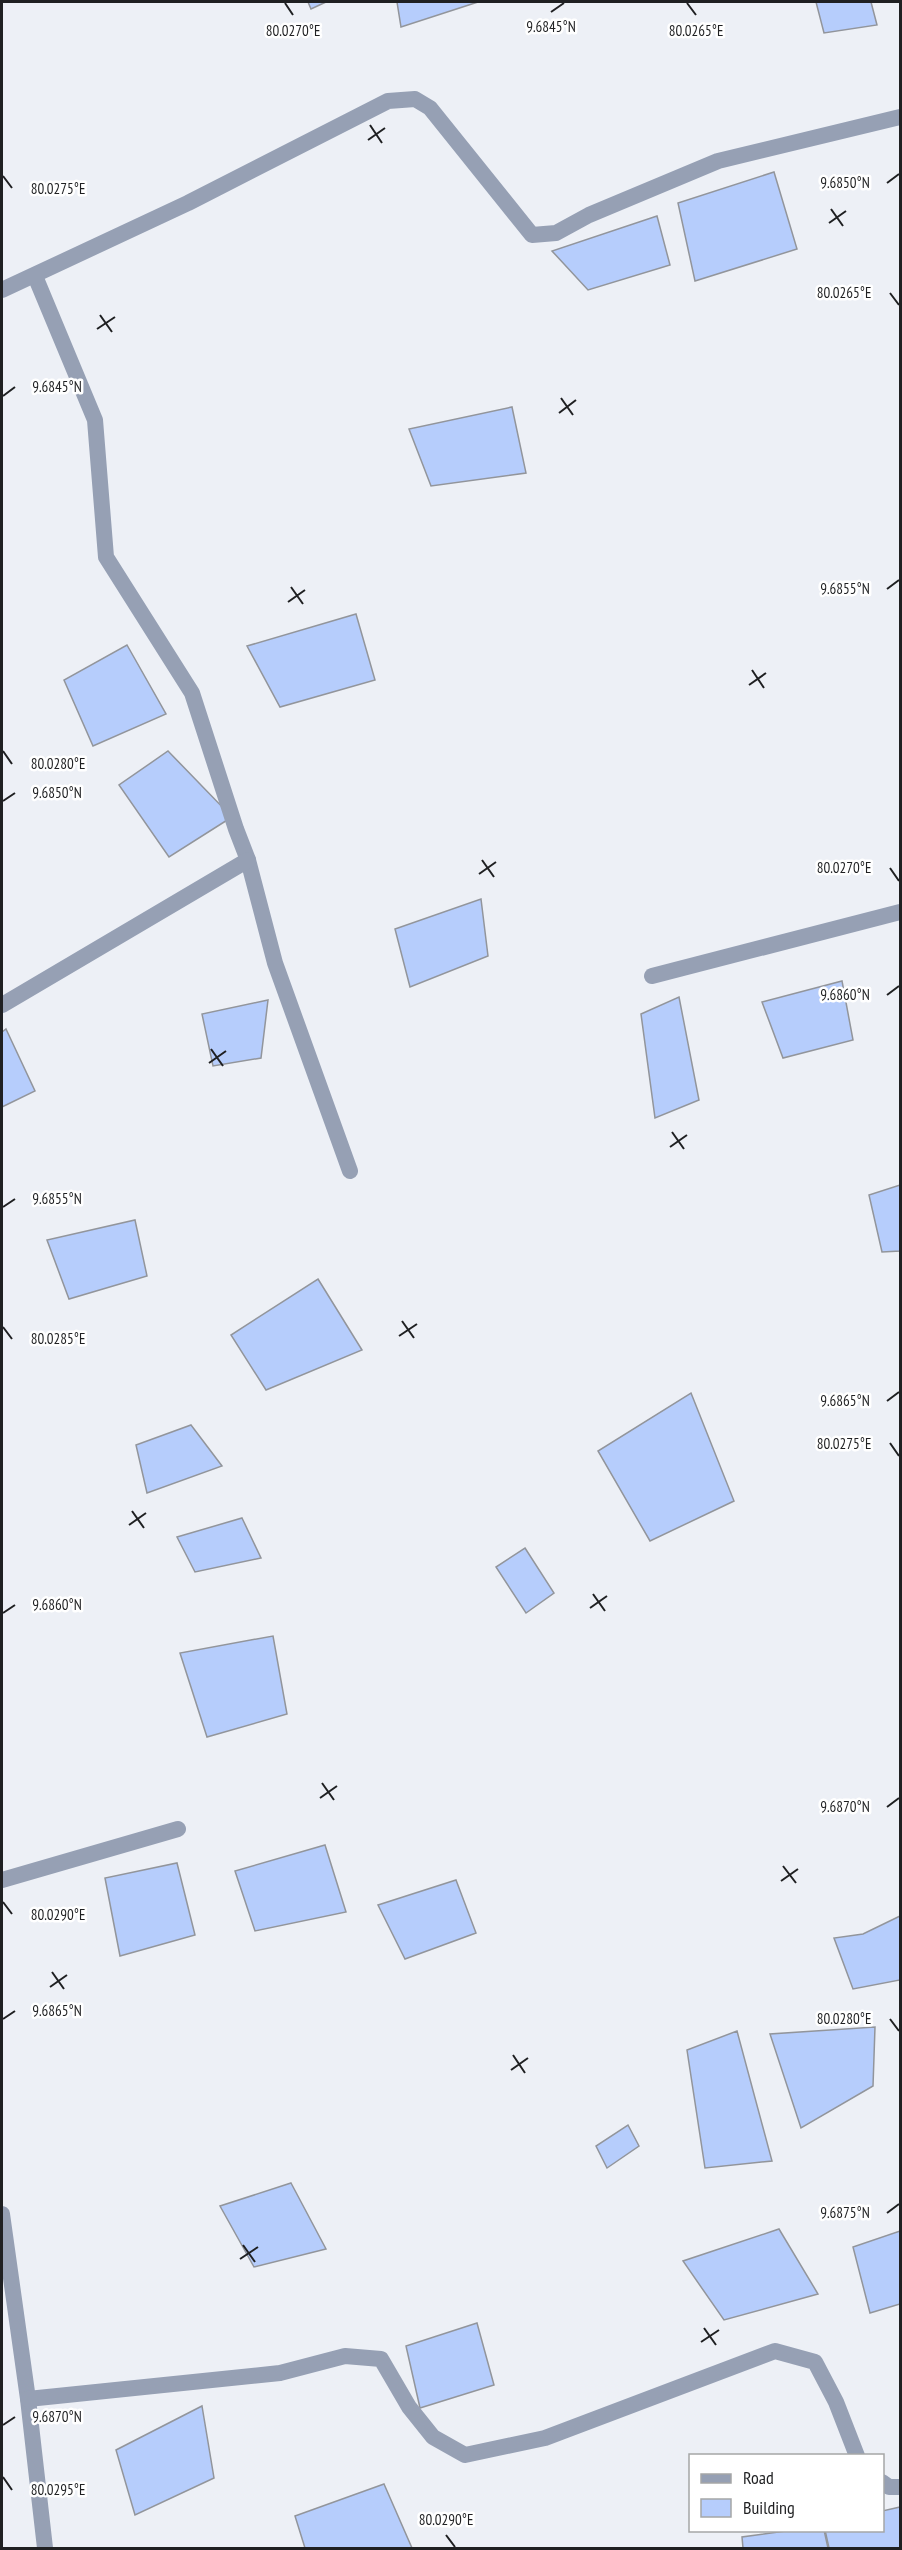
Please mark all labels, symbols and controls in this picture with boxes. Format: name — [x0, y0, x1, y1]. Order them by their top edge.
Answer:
text: 9.6845°N — [526, 17, 576, 36]
text: 80.0270°E — [266, 21, 320, 40]
text: 80.0265°E — [669, 21, 723, 40]
text: 9.6850°N — [820, 173, 870, 192]
text: 80.0275°E — [31, 179, 85, 198]
text: 80.0265°E — [817, 283, 871, 302]
text: 9.6845°N — [32, 377, 82, 396]
text: 9.6855°N — [820, 579, 870, 598]
text: 80.0280°E — [31, 754, 85, 773]
text: 9.6850°N — [32, 783, 82, 802]
text: 80.0270°E — [817, 858, 871, 877]
text: 9.6860°N — [820, 985, 870, 1004]
text: 9.6855°N — [32, 1189, 82, 1208]
text: 80.0285°E — [31, 1329, 85, 1348]
text: 9.6865°N — [820, 1391, 870, 1410]
text: 80.0275°E — [817, 1434, 871, 1453]
text: 9.6860°N — [32, 1595, 82, 1614]
text: 9.6870°N — [820, 1797, 870, 1816]
text: 80.0290°E — [31, 1905, 85, 1924]
text: 9.6865°N — [32, 2001, 82, 2020]
text: 80.0280°E — [817, 2009, 871, 2028]
text: 9.6875°N — [820, 2203, 870, 2222]
text: 9.6870°N — [32, 2407, 82, 2426]
legend — [689, 2454, 884, 2532]
text: Road — [743, 2466, 774, 2489]
text: 80.0295°E — [31, 2480, 85, 2499]
text: Building — [743, 2496, 795, 2519]
text: 80.0290°E — [419, 2510, 473, 2529]

